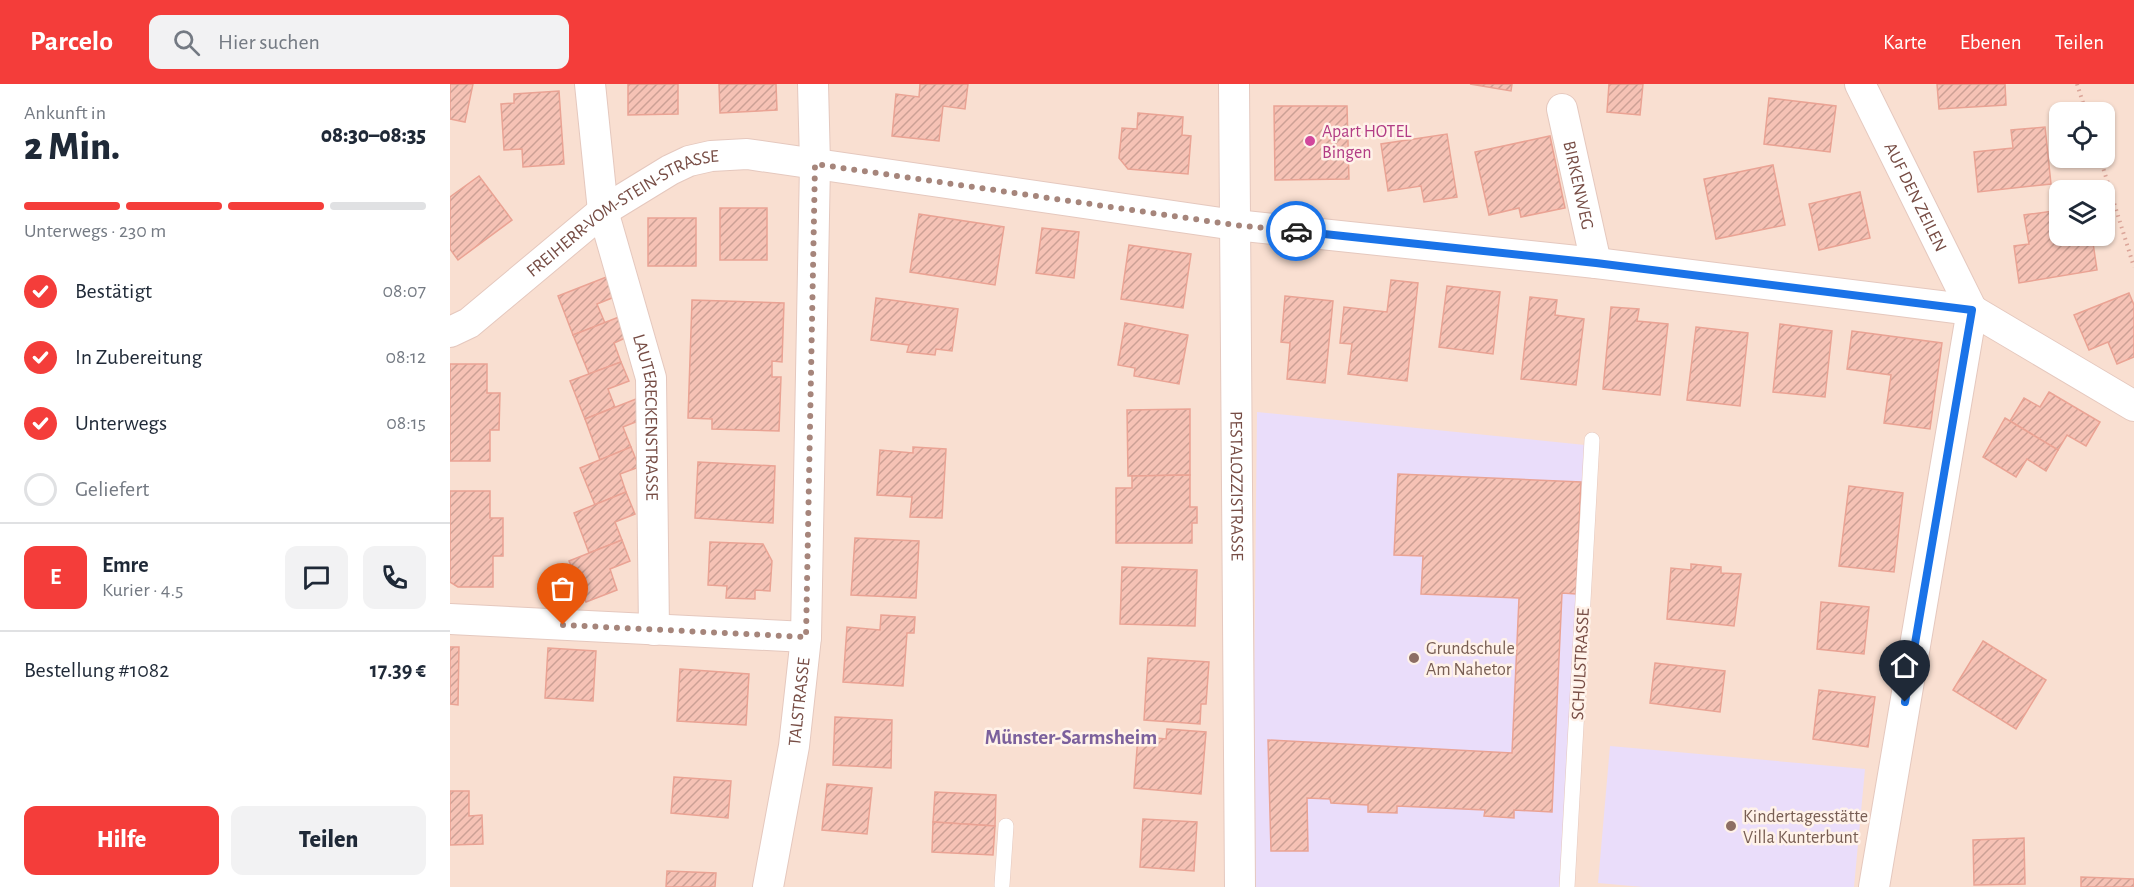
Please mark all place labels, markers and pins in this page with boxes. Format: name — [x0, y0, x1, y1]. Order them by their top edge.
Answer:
place label: Apart HOTEL Bingen — [1322, 123, 1412, 162]
marker: Apart HOTEL Bingen — [1303, 134, 1317, 148]
pin — [537, 563, 588, 625]
place label: Grundschule Am Nahetor — [1426, 640, 1515, 679]
pin — [1879, 640, 1930, 702]
marker: Grundschule Am Nahetor — [1407, 651, 1421, 665]
place label: Kindertagesstätte Villa Kunterbunt — [1743, 808, 1868, 847]
marker: Kindertagesstätte Villa Kunterbunt — [1724, 819, 1738, 833]

